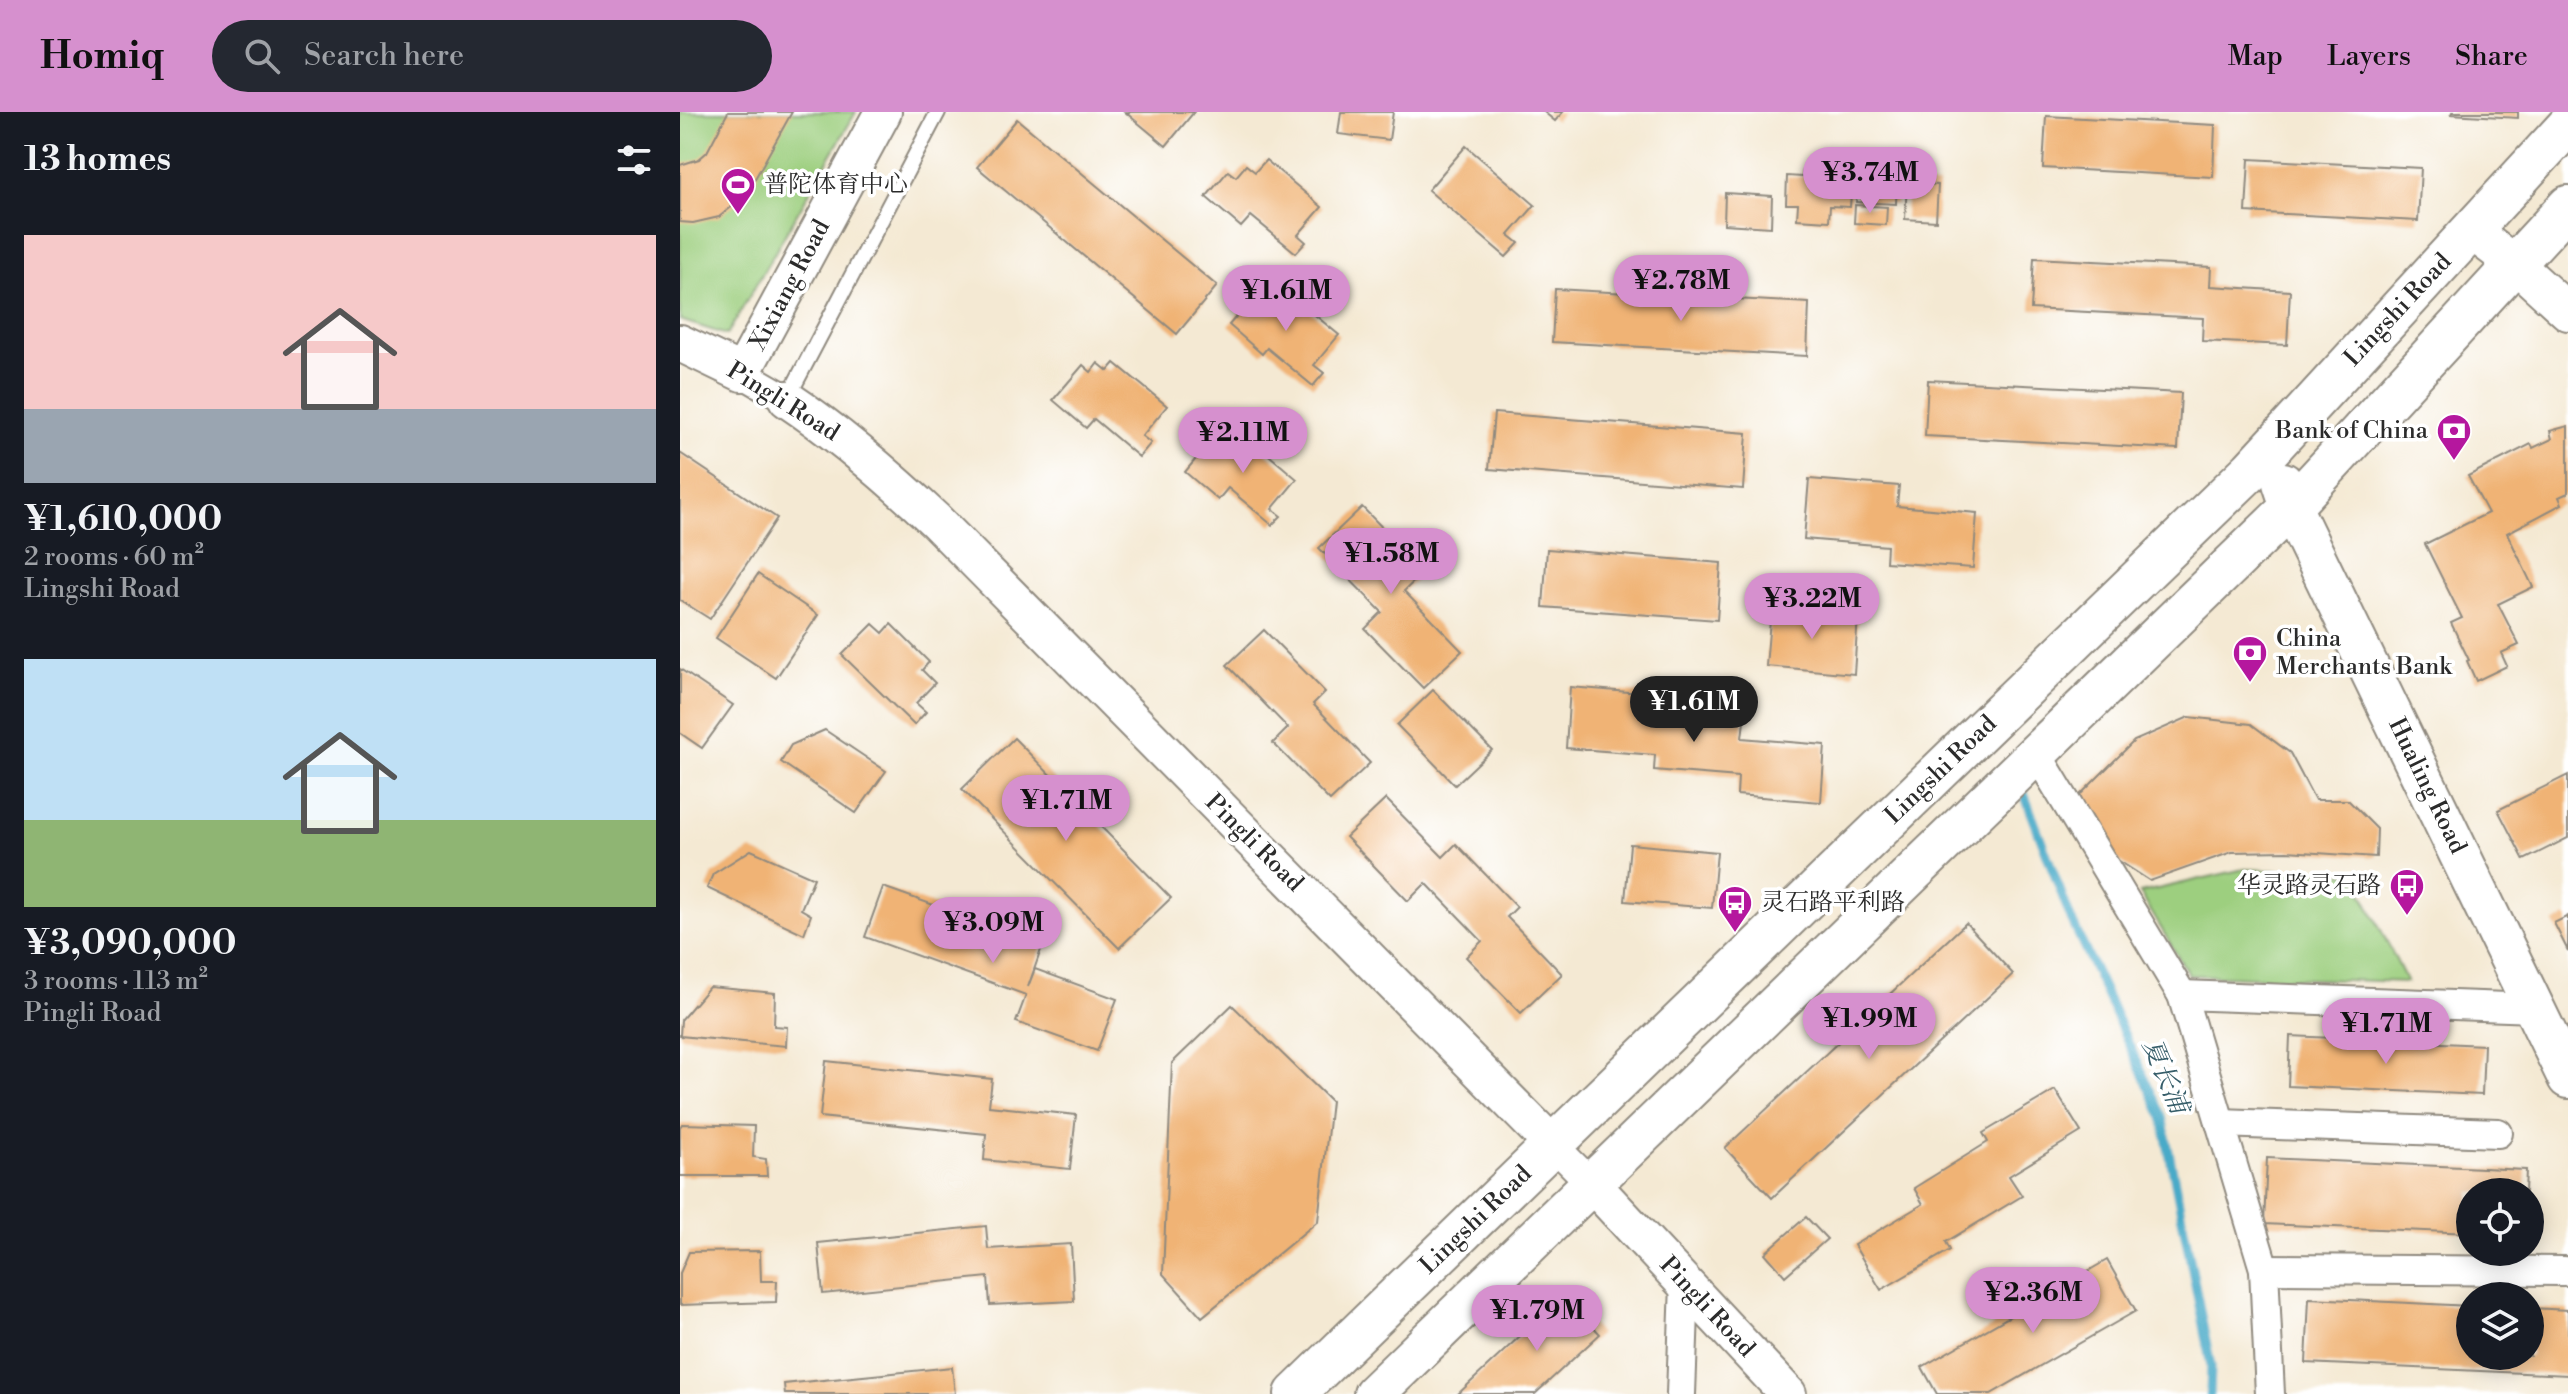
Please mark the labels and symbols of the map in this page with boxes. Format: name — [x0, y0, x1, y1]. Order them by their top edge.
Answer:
pin: ¥3.74M — [1805, 147, 1935, 215]
sports icon: 普陀体育中心 — [719, 166, 757, 216]
place label: 普陀体育中心 — [764, 170, 908, 200]
street label: Xixiang Road — [743, 214, 837, 356]
street label: Lingshi Road — [2338, 247, 2458, 373]
pin: ¥2.78M — [1616, 255, 1746, 323]
pin: ¥1.61M — [1221, 265, 1351, 333]
street label: Pingli Road — [721, 356, 845, 448]
pin: ¥2.11M — [1178, 407, 1308, 475]
bank icon: Bank of China — [2435, 412, 2473, 462]
place label: Bank of China — [2274, 416, 2429, 446]
pin: ¥1.58M — [1326, 528, 1456, 596]
pin: ¥3.22M — [1747, 573, 1877, 641]
place label: China Merchants Bank — [2276, 624, 2453, 682]
bank icon: China Merchants Bank — [2231, 634, 2269, 684]
pin: ¥1.61M — [1629, 676, 1759, 744]
street label: Lingshi Road — [1879, 709, 2003, 831]
street label: Hualing Road — [2381, 713, 2473, 859]
pin: ¥1.71M — [1001, 775, 1131, 843]
street label: Pingli Road — [1199, 788, 1310, 899]
bus stop icon: 华灵路灵石路 — [2388, 867, 2426, 917]
place label: 华灵路灵石路 — [2237, 871, 2381, 901]
bus stop icon: 灵石路平利路 — [1716, 884, 1754, 934]
place label: 灵石路平利路 — [1761, 888, 1905, 918]
pin: ¥3.09M — [928, 897, 1058, 965]
pin: ¥1.99M — [1804, 993, 1934, 1061]
pin: ¥1.71M — [2321, 998, 2451, 1066]
water label: 夏长浦 — [2135, 1034, 2197, 1122]
street label: Lingshi Road — [1414, 1159, 1538, 1281]
street label: Pingli Road — [1653, 1250, 1761, 1364]
pin: ¥2.36M — [1968, 1267, 2098, 1335]
pin: ¥1.79M — [1472, 1285, 1602, 1353]

